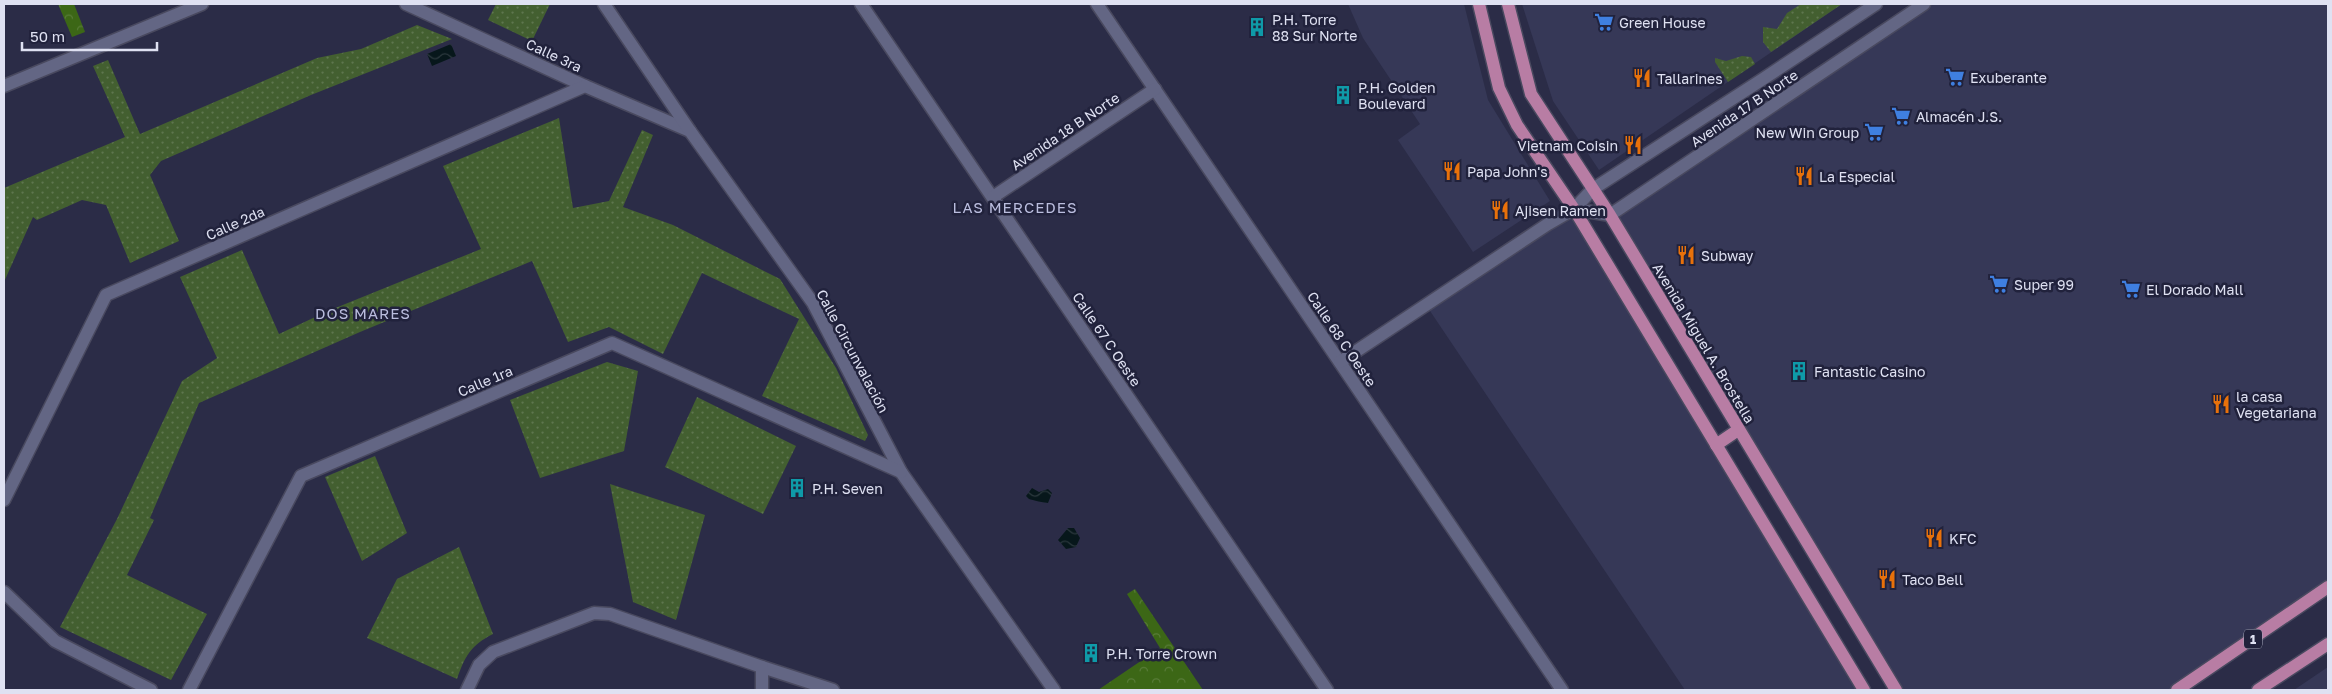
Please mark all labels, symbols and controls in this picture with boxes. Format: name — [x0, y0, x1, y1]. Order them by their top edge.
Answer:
place label: P.H. Torre 88 Sur Norte — [1272, 11, 1357, 44]
supermarket icon: Green House — [1593, 11, 1615, 33]
place label: Green House — [1619, 14, 1706, 31]
building icon: P.H. Torre 88 Sur Norte — [1246, 16, 1268, 38]
scale bar — [22, 20, 158, 52]
text: 50 m — [30, 27, 65, 45]
street label: Calle 3ra — [524, 35, 584, 75]
street label: Avenida 17 B Norte — [1687, 66, 1801, 150]
supermarket icon: Exuberante — [1944, 66, 1966, 88]
restaurant icon: Tallarines — [1631, 67, 1653, 89]
place label: Exuberante — [1970, 69, 2047, 86]
place label: Tallarines — [1657, 70, 1723, 87]
place label: P.H. Golden Boulevard — [1358, 79, 1436, 112]
building icon: P.H. Golden Boulevard — [1332, 84, 1354, 106]
street label: Avenida 18 B Norte — [1008, 88, 1122, 174]
supermarket icon: Almacén J.S. — [1890, 105, 1912, 127]
place label: Almacén J.S. — [1916, 108, 2002, 125]
supermarket icon: New Win Group — [1863, 121, 1885, 143]
place label: New Win Group — [1756, 124, 1859, 141]
restaurant icon: Vietnam Coisin — [1622, 134, 1644, 156]
place label: Vietnam Coisin — [1517, 137, 1618, 154]
restaurant icon: Papa John's — [1441, 160, 1463, 182]
place label: Papa John's — [1467, 163, 1548, 180]
restaurant icon: La Especial — [1793, 165, 1815, 187]
place label: La Especial — [1819, 168, 1895, 185]
district label: LAS MERCEDES — [952, 198, 1078, 216]
restaurant icon: Ajisen Ramen — [1489, 199, 1511, 221]
place label: Ajisen Ramen — [1515, 202, 1606, 219]
street label: Calle 2da — [203, 203, 267, 243]
restaurant icon: Subway — [1675, 244, 1697, 266]
place label: Subway — [1701, 247, 1754, 264]
street label: Avenida Miguel A. Brostella — [1649, 260, 1759, 426]
supermarket icon: Super 99 — [1988, 273, 2010, 295]
place label: Super 99 — [2014, 276, 2074, 293]
supermarket icon: El Dorado Mall — [2120, 278, 2142, 300]
place label: El Dorado Mall — [2146, 281, 2243, 298]
street label: Calle Circunvalación — [813, 287, 893, 415]
street label: Calle 68 C Oeste — [1304, 288, 1380, 390]
street label: Calle 67 C Oeste — [1069, 289, 1145, 389]
district label: DOS MARES — [315, 304, 411, 322]
building icon: Fantastic Casino — [1788, 360, 1810, 382]
street label: Calle 1ra — [455, 362, 515, 400]
place label: Fantastic Casino — [1814, 363, 1925, 380]
place label: la casa Vegetariana — [2236, 388, 2317, 421]
restaurant icon: la casa Vegetariana — [2210, 393, 2232, 415]
building icon: P.H. Seven — [786, 477, 808, 499]
place label: P.H. Seven — [812, 480, 883, 497]
restaurant icon: KFC — [1923, 527, 1945, 549]
place label: KFC — [1949, 530, 1976, 547]
restaurant icon: Taco Bell — [1876, 568, 1898, 590]
place label: Taco Bell — [1902, 571, 1963, 588]
road number: 1 — [2244, 630, 2262, 648]
building icon: P.H. Torre Crown — [1080, 642, 1102, 664]
place label: P.H. Torre Crown — [1106, 645, 1217, 662]

